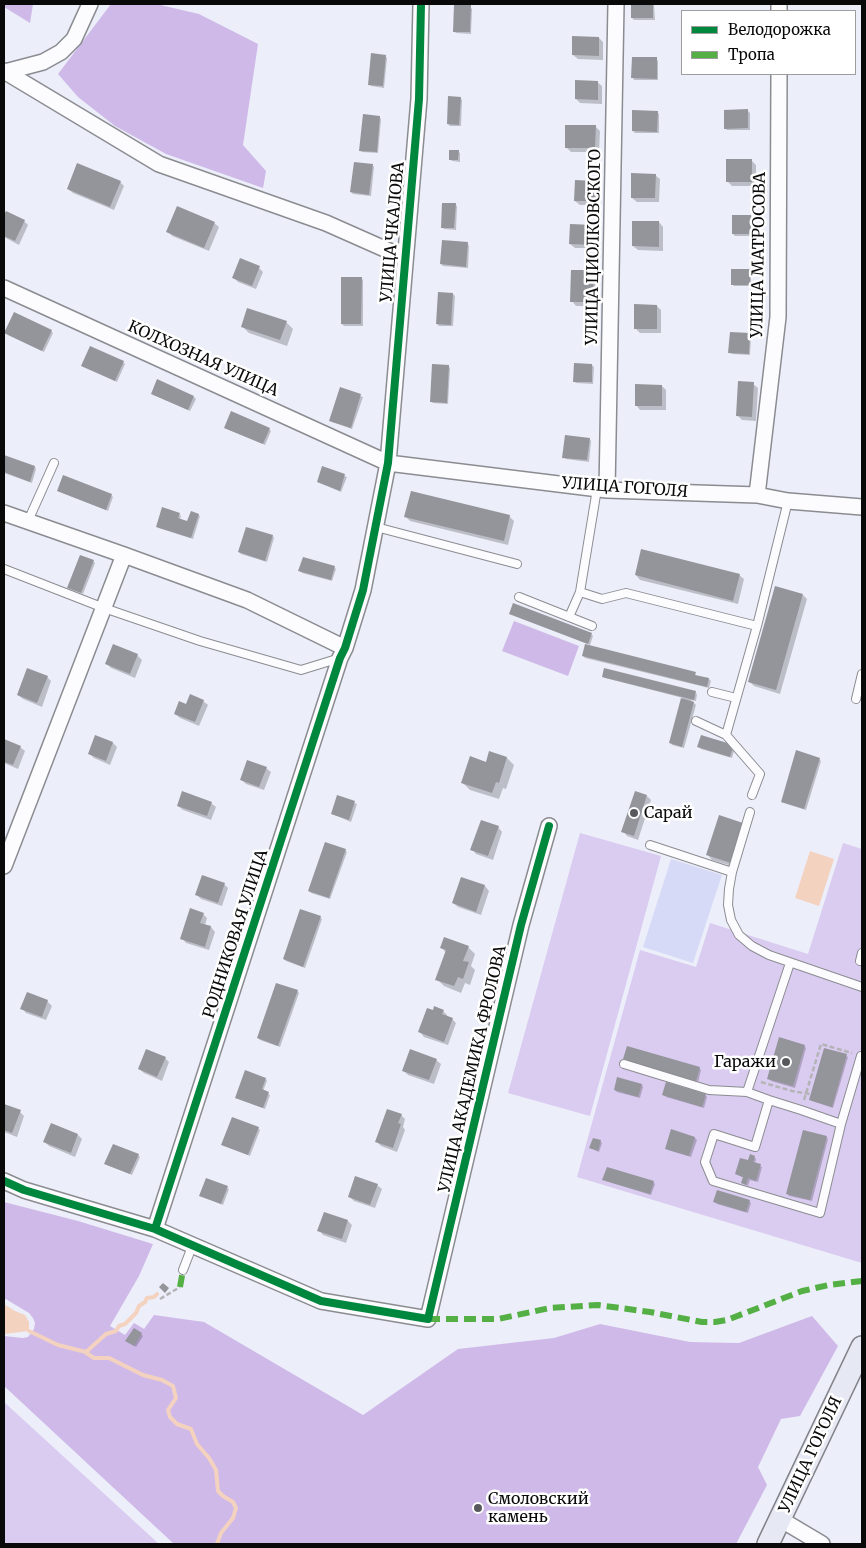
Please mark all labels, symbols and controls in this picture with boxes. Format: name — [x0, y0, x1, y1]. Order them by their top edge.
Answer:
legend — [681, 10, 856, 75]
text: Велодорожка — [728, 20, 831, 39]
text: Тропа — [728, 45, 775, 64]
street label: УЛИЦА ЦИОЛКОВСКОГО — [583, 149, 605, 345]
street label: УЛИЦА ЧКАЛОВА — [377, 161, 409, 303]
street label: УЛИЦА МАТРОСОВА — [748, 172, 770, 338]
street label: КОЛХОЗНАЯ УЛИЦА — [125, 317, 281, 401]
street label: УЛИЦА ГОГОЛЯ — [561, 474, 689, 502]
place label: Сарай — [644, 803, 693, 823]
marker: Сарай — [628, 807, 640, 819]
street label: РОДНИКОВАЯ УЛИЦА — [200, 847, 272, 1021]
street label: УЛИЦА АКАДЕМИКА ФРОЛОВА — [435, 943, 511, 1195]
place label: Гаражи — [714, 1052, 776, 1072]
marker: Гаражи — [780, 1056, 792, 1068]
street label: УЛИЦА ГОГОЛЯ — [776, 1394, 846, 1516]
place label: Смоловский камень — [488, 1489, 589, 1527]
marker: Смоловский камень — [472, 1502, 484, 1514]

